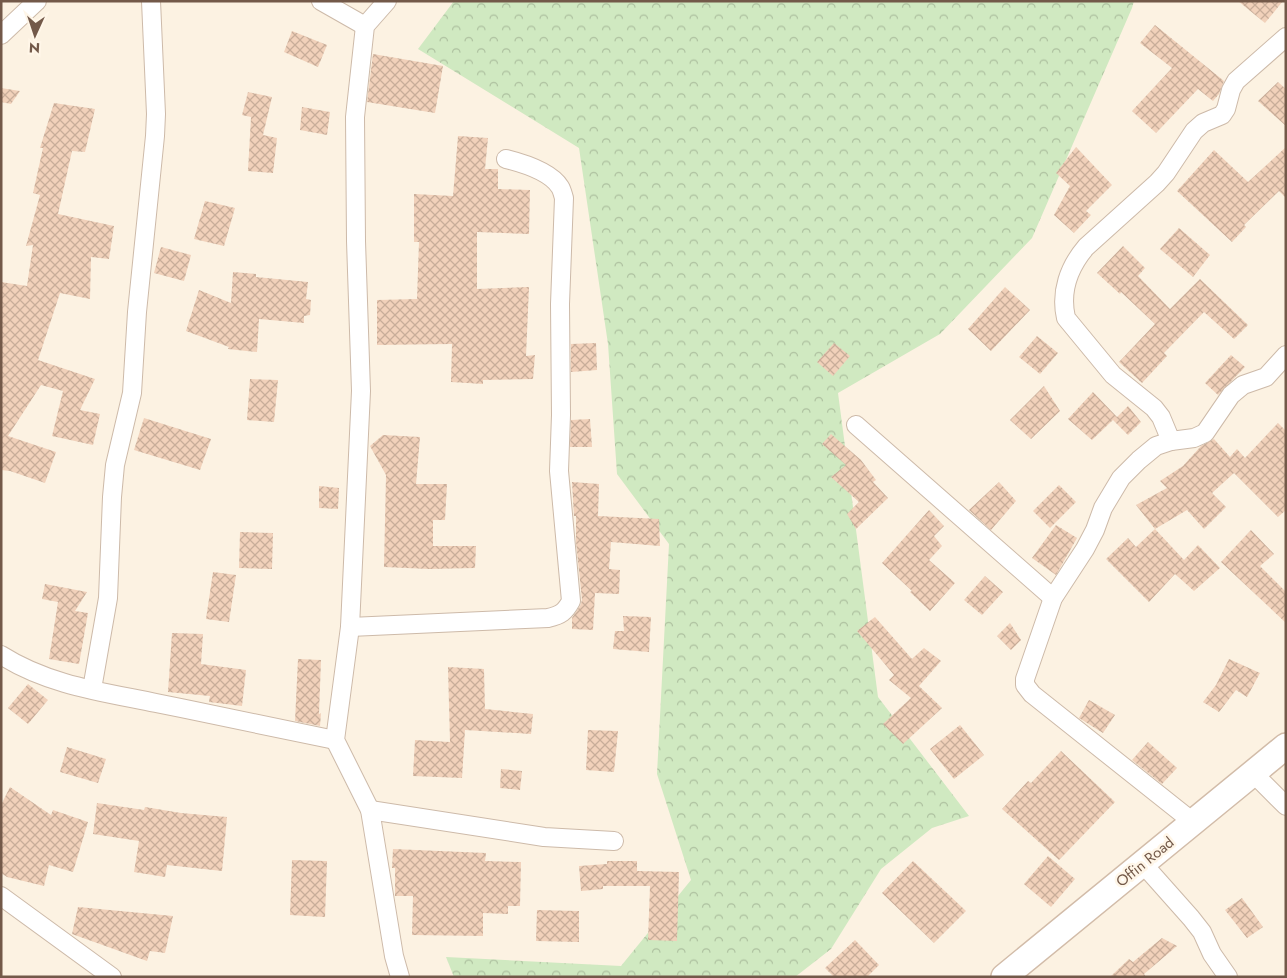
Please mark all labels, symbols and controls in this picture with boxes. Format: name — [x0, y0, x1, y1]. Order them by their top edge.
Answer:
north arrow — [10, 10, 60, 60]
text: N — [28, 38, 40, 58]
street label: Offin Road — [1111, 832, 1179, 892]

